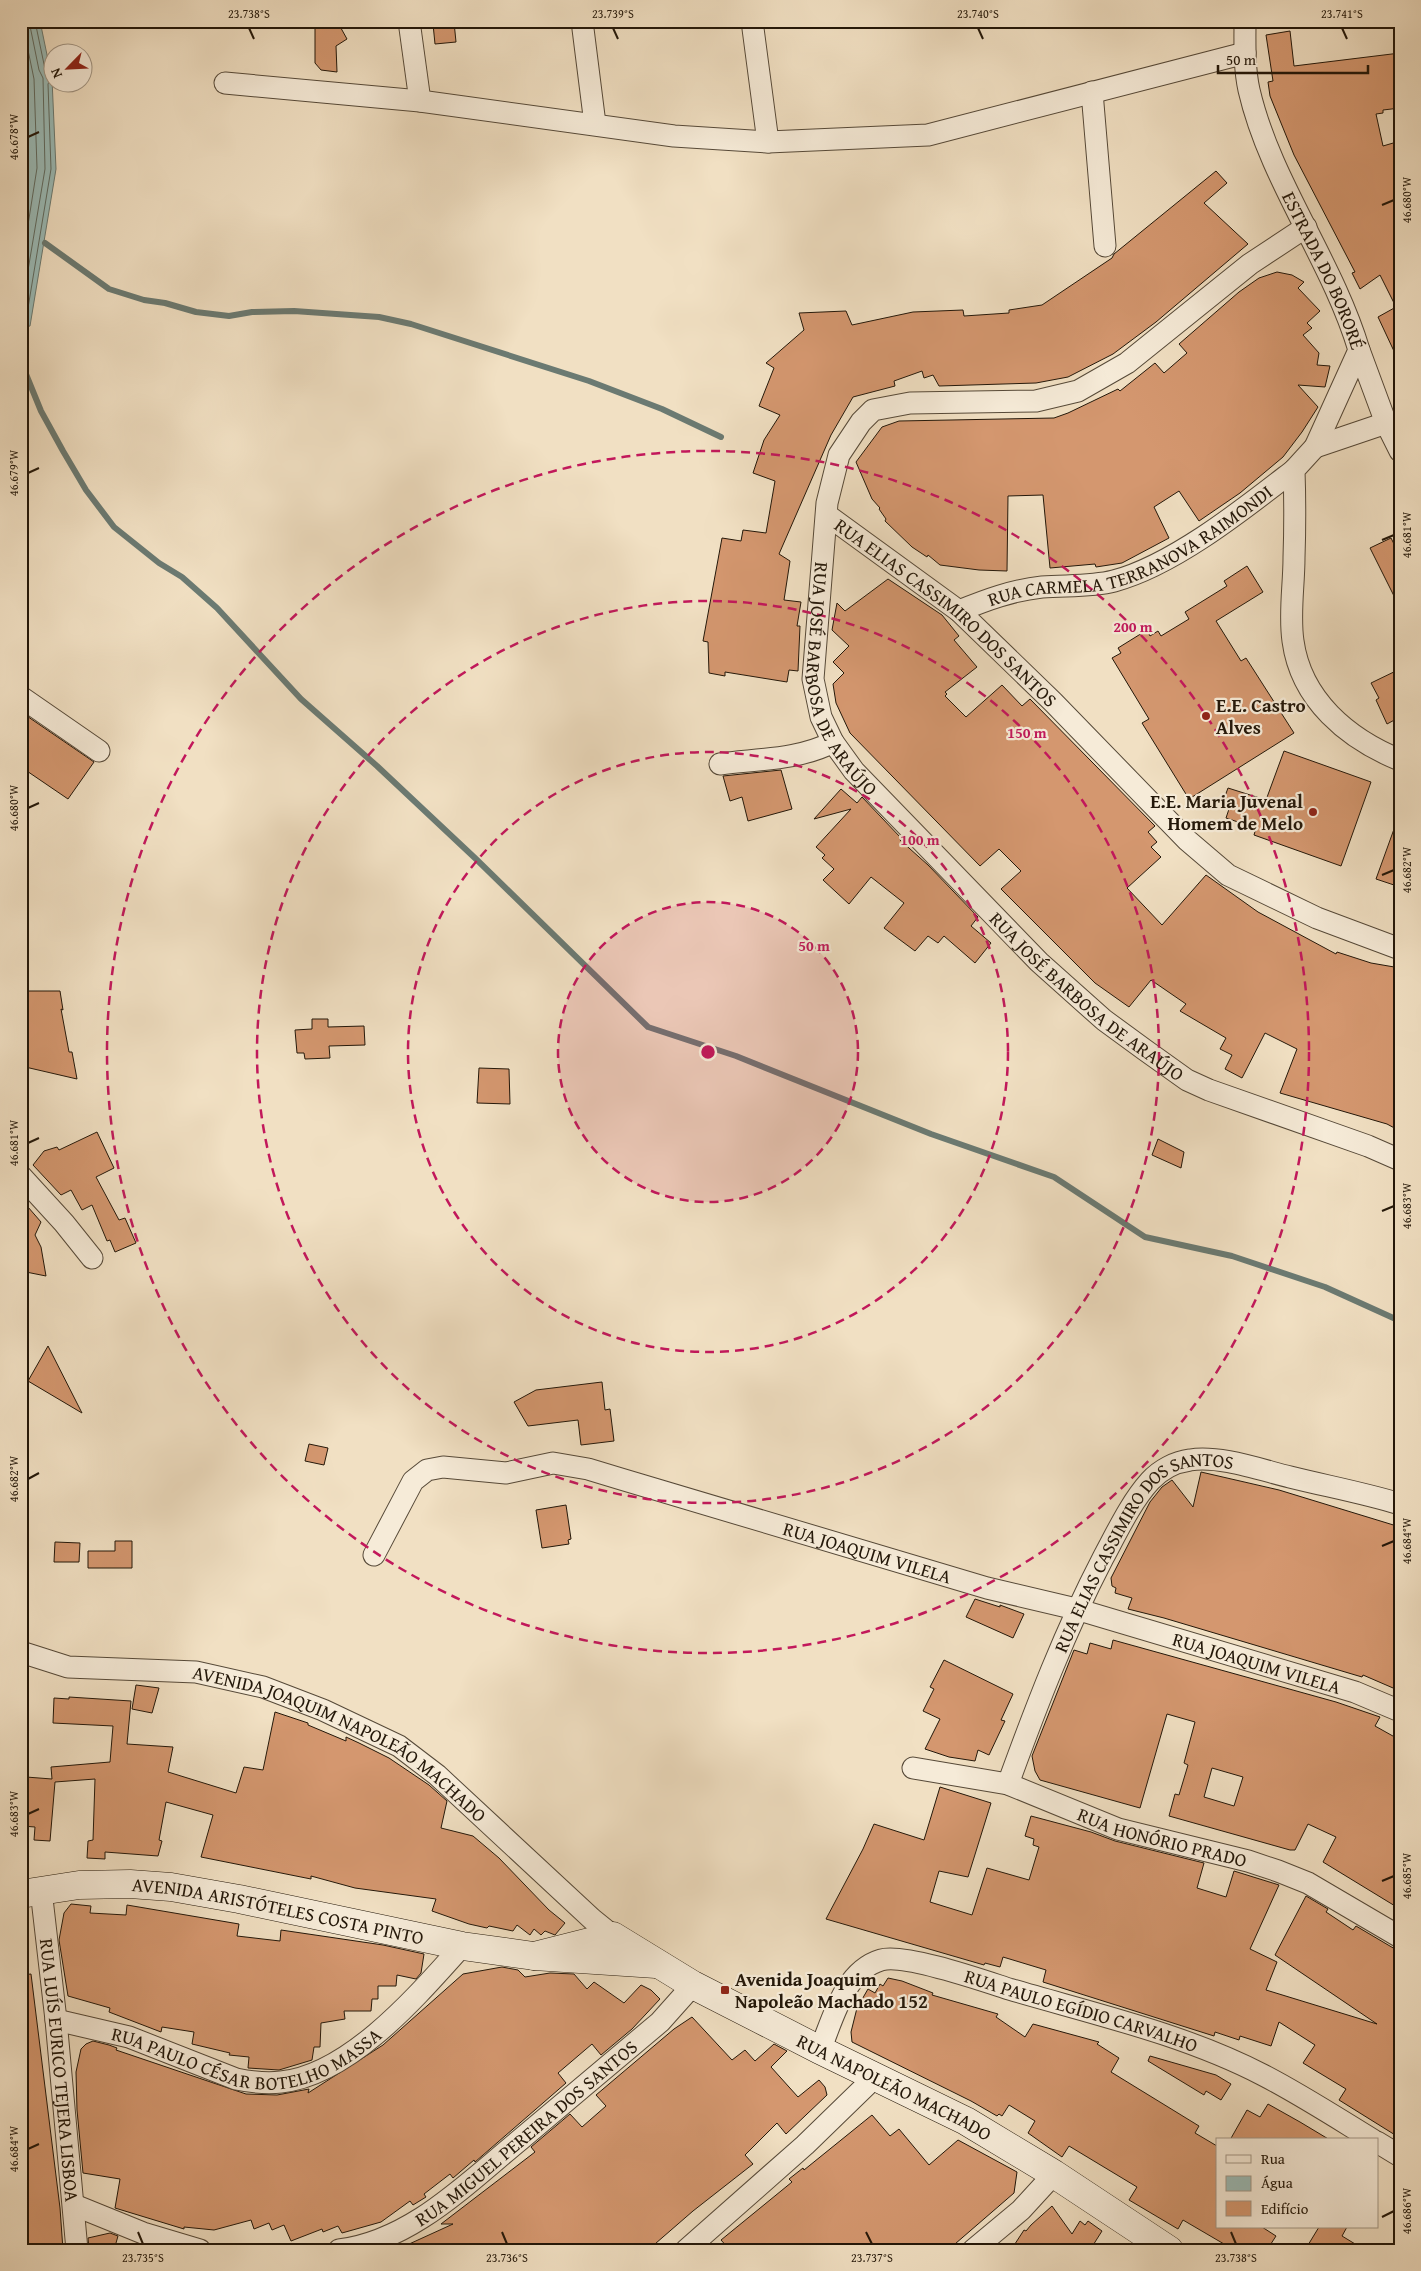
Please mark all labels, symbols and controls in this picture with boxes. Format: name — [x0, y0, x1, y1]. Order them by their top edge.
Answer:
text: 23.738°S — [228, 5, 270, 22]
text: 23.739°S — [592, 5, 634, 22]
text: 23.740°S — [957, 5, 999, 22]
text: 23.741°S — [1321, 5, 1363, 22]
north arrow — [42, 42, 92, 92]
scale bar — [1218, 42, 1368, 74]
text: 50 m — [1226, 49, 1257, 70]
text: N — [45, 64, 67, 82]
text: 46.678°W — [5, 113, 22, 160]
text: 46.680°W — [1398, 176, 1415, 223]
street label: ESTRADA DO BORORÉ — [1275, 186, 1372, 353]
text: 46.679°W — [5, 449, 22, 496]
street label: RUA CARMELA TERRANOVA RAIMONDI — [984, 478, 1278, 613]
street label: RUA ELIAS CASSIMIRO DOS SANTOS — [829, 511, 1064, 713]
text: 46.681°W — [1398, 511, 1415, 558]
street label: RUA JOSÉ BARBOSA DE ARAÚJO — [798, 561, 884, 802]
text: 200 m — [1113, 616, 1153, 637]
place label: E.E. Castro Alves — [1216, 691, 1306, 741]
marker: E.E. Castro Alves — [1200, 710, 1212, 722]
text: 150 m — [1007, 722, 1047, 743]
text: 46.680°W — [5, 784, 22, 831]
place label: E.E. Maria Juvenal Homem de Melo — [1150, 787, 1303, 837]
marker: E.E. Maria Juvenal Homem de Melo — [1307, 806, 1319, 818]
text: 100 m — [900, 829, 940, 850]
text: 46.682°W — [1398, 846, 1415, 893]
street label: RUA JOSÉ BARBOSA DE ARAÚJO — [983, 905, 1190, 1088]
text: 50 m — [798, 935, 830, 956]
centre of rings — [699, 1043, 717, 1061]
text: 46.681°W — [5, 1119, 22, 1166]
text: 46.683°W — [1398, 1182, 1415, 1229]
street label: RUA ELIAS CASSIMIRO DOS SANTOS — [1047, 1445, 1236, 1657]
text: 46.682°W — [5, 1455, 22, 1502]
street label: RUA JOAQUIM VILELA — [780, 1514, 955, 1591]
text: 46.684°W — [1398, 1517, 1415, 1564]
street label: RUA JOAQUIM VILELA — [1169, 1625, 1345, 1701]
street label: AVENIDA JOAQUIM NAPOLEÃO MACHADO — [190, 1658, 493, 1828]
text: 46.683°W — [5, 1790, 22, 1837]
street label: RUA HONÓRIO PRADO — [1073, 1800, 1250, 1874]
text: 46.685°W — [1398, 1852, 1415, 1899]
street label: AVENIDA ARISTÓTELES COSTA PINTO — [131, 1870, 426, 1952]
street label: RUA LUÍS EURICO TEJERA LISBOA — [33, 1937, 87, 2203]
street label: RUA PAULO EGÍDIO CARVALHO — [961, 1962, 1202, 2059]
place label: Avenida Joaquim Napoleão Machado 152 — [735, 1965, 928, 2015]
marker: Avenida Joaquim Napoleão Machado 152 — [719, 1984, 731, 1996]
street label: RUA PAULO CÉSAR BOTELHO MASSA — [99, 2013, 389, 2041]
text: RUA PAULO CÉSAR BOTELHO MASSA — [109, 2019, 388, 2097]
street label: RUA NAPOLEÃO MACHADO — [792, 2026, 997, 2147]
street label: RUA MIGUEL PEREIRA DOS SANTOS — [409, 2033, 643, 2233]
text: 46.684°W — [5, 2125, 22, 2172]
legend — [1216, 2138, 1378, 2228]
text: Rua — [1261, 2148, 1285, 2169]
text: Água — [1261, 2172, 1293, 2193]
text: 46.686°W — [1398, 2187, 1415, 2234]
text: Edifício — [1261, 2198, 1309, 2219]
text: 23.735°S — [122, 2249, 164, 2266]
text: 23.736°S — [486, 2249, 528, 2266]
text: 23.737°S — [851, 2249, 893, 2266]
text: 23.738°S — [1215, 2249, 1257, 2266]

